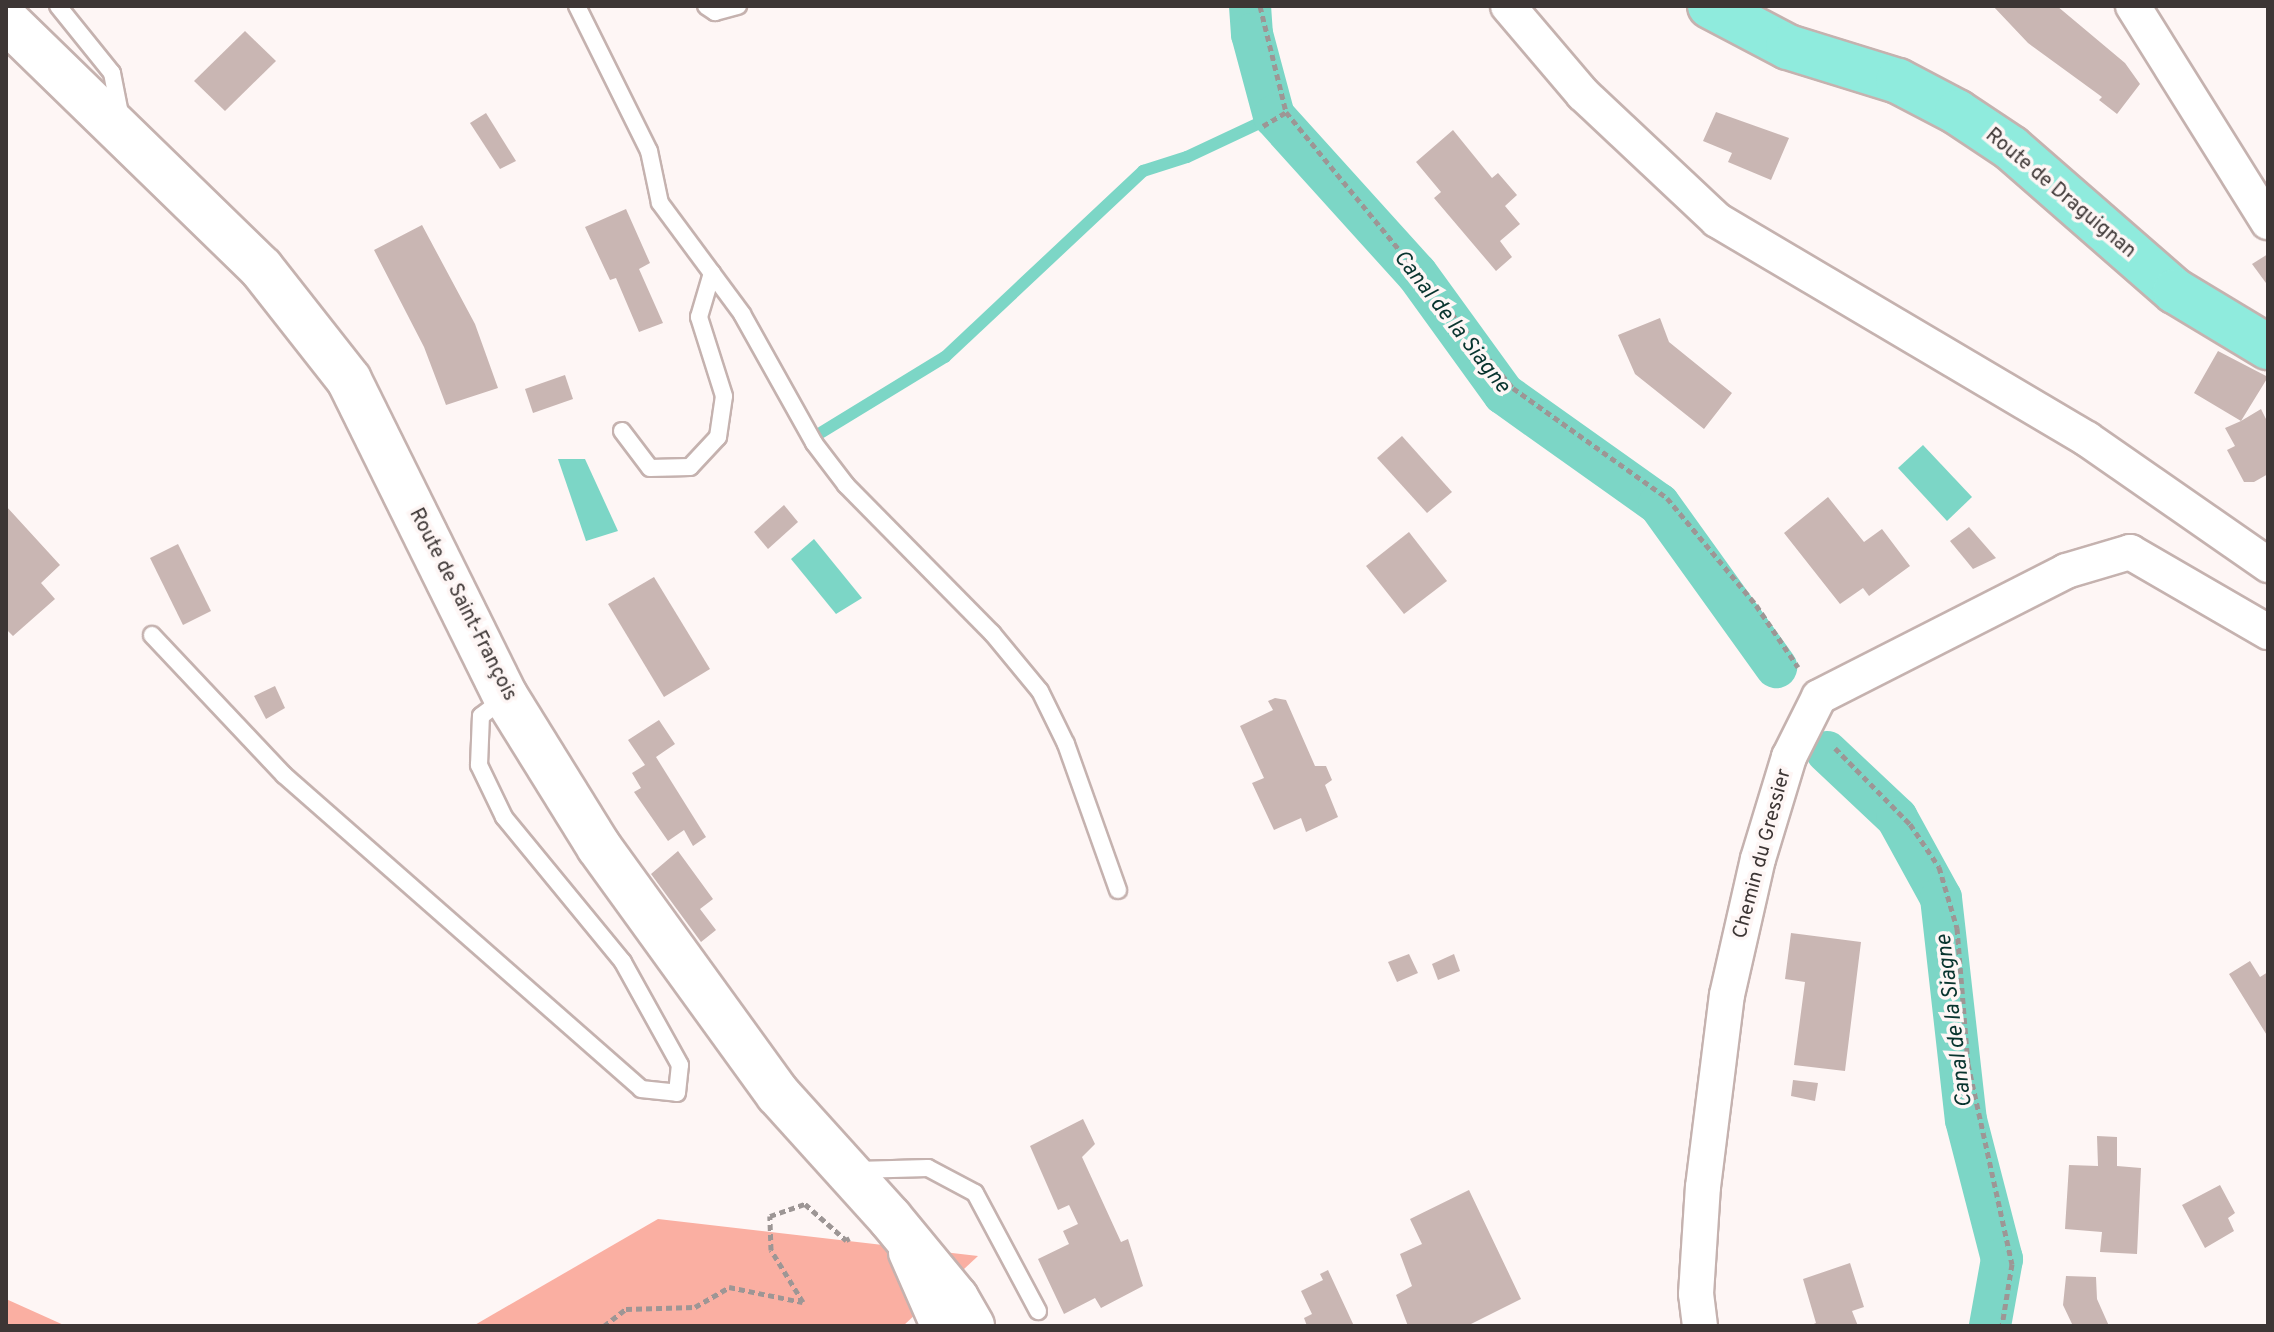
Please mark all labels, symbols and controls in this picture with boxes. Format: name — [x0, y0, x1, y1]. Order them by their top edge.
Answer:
street label: Route de Draguignan — [1980, 124, 2140, 264]
water label: Canal de la Siagne — [1387, 245, 1515, 399]
street label: Route de Saint-François — [403, 505, 521, 705]
street label: Chemin du Gressier — [1729, 766, 1797, 942]
water label: Canal de la Siagne — [1931, 933, 1979, 1109]

